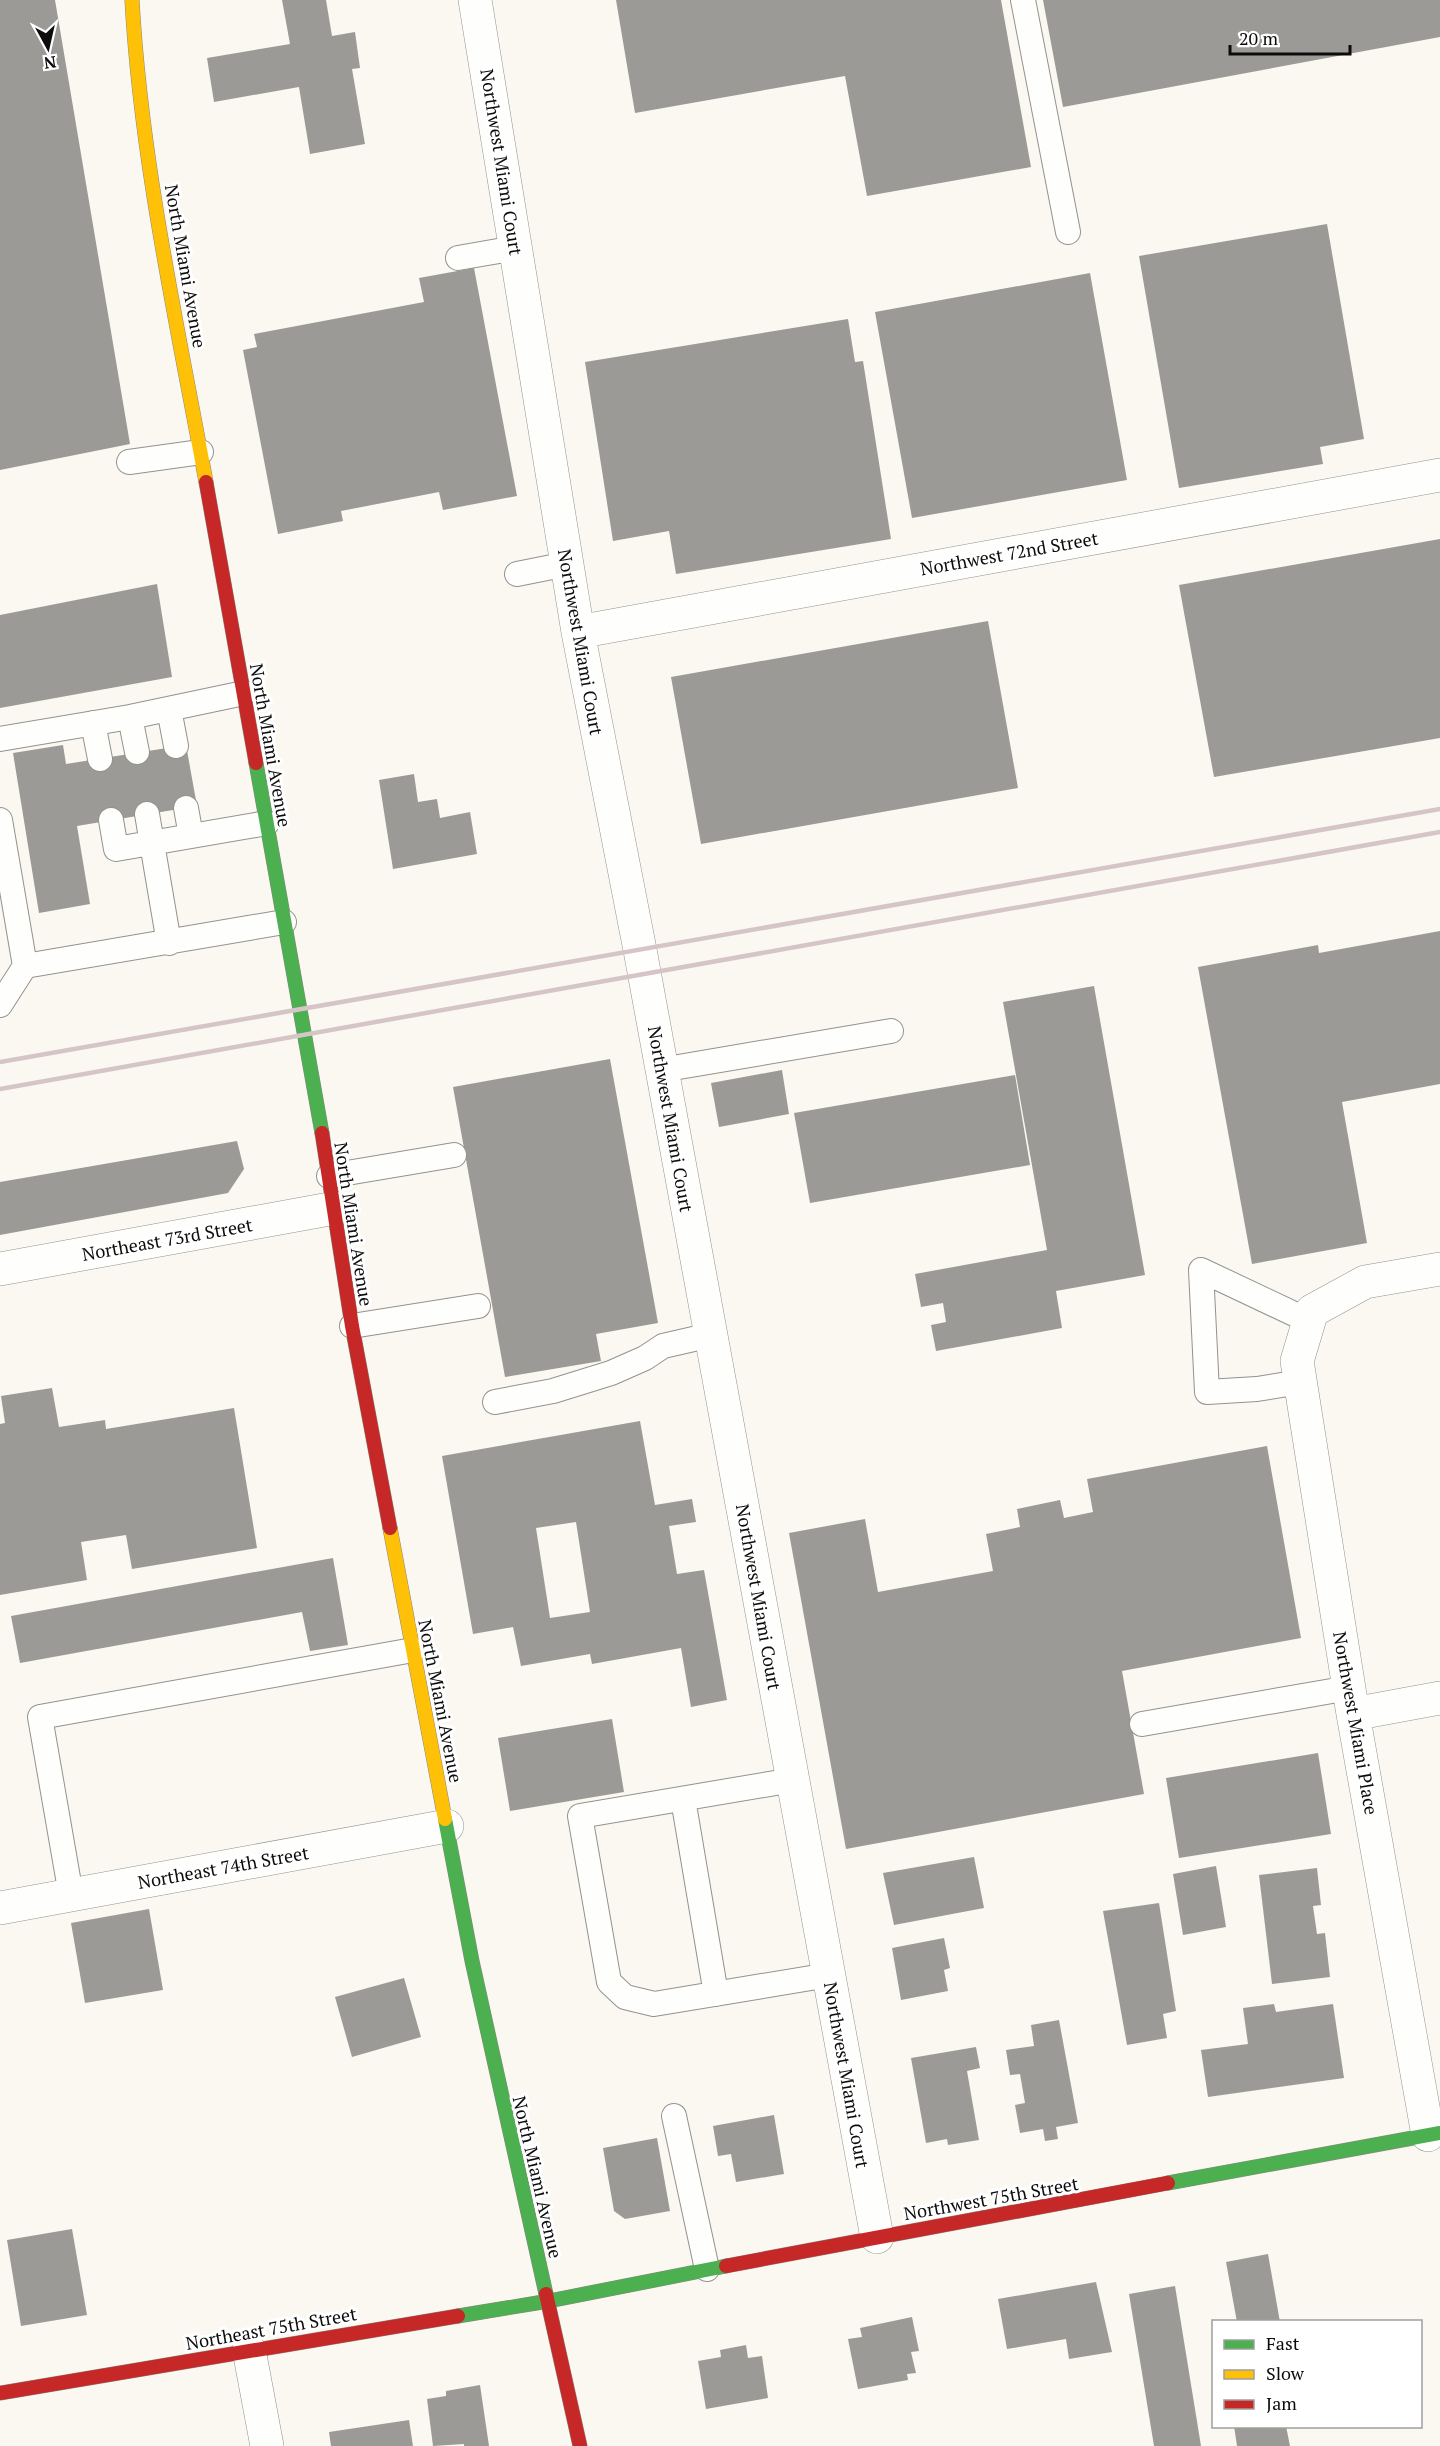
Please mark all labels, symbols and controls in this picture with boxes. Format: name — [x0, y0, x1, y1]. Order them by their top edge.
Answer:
north arrow — [18, 18, 78, 78]
scale bar — [1230, 18, 1350, 56]
text: 20 m — [1239, 26, 1279, 50]
text: N — [43, 51, 58, 75]
street label: Northwest Miami Court — [475, 67, 529, 257]
street label: North Miami Avenue — [160, 182, 212, 350]
street label: Northwest 72nd Street — [918, 525, 1100, 580]
street label: Northwest Miami Court — [553, 547, 609, 737]
street label: North Miami Avenue — [245, 661, 297, 829]
street label: Northwest Miami Court — [643, 1024, 699, 1214]
street label: North Miami Avenue — [329, 1140, 379, 1308]
street label: Northeast 73rd Street — [80, 1212, 254, 1266]
street label: Northwest Miami Court — [731, 1502, 787, 1692]
street label: North Miami Avenue — [413, 1617, 469, 1785]
street label: Northwest Miami Place — [1328, 1629, 1384, 1817]
street label: Northeast 74th Street — [136, 1840, 311, 1894]
street label: Northwest Miami Court — [819, 1980, 875, 2170]
street label: North Miami Avenue — [508, 2094, 568, 2260]
street label: Northwest 75th Street — [902, 2171, 1081, 2225]
street label: Northeast 75th Street — [184, 2301, 359, 2355]
legend — [1212, 2320, 1422, 2428]
text: Fast — [1266, 2331, 1300, 2355]
text: Slow — [1266, 2361, 1305, 2385]
text: Jam — [1266, 2391, 1297, 2415]

